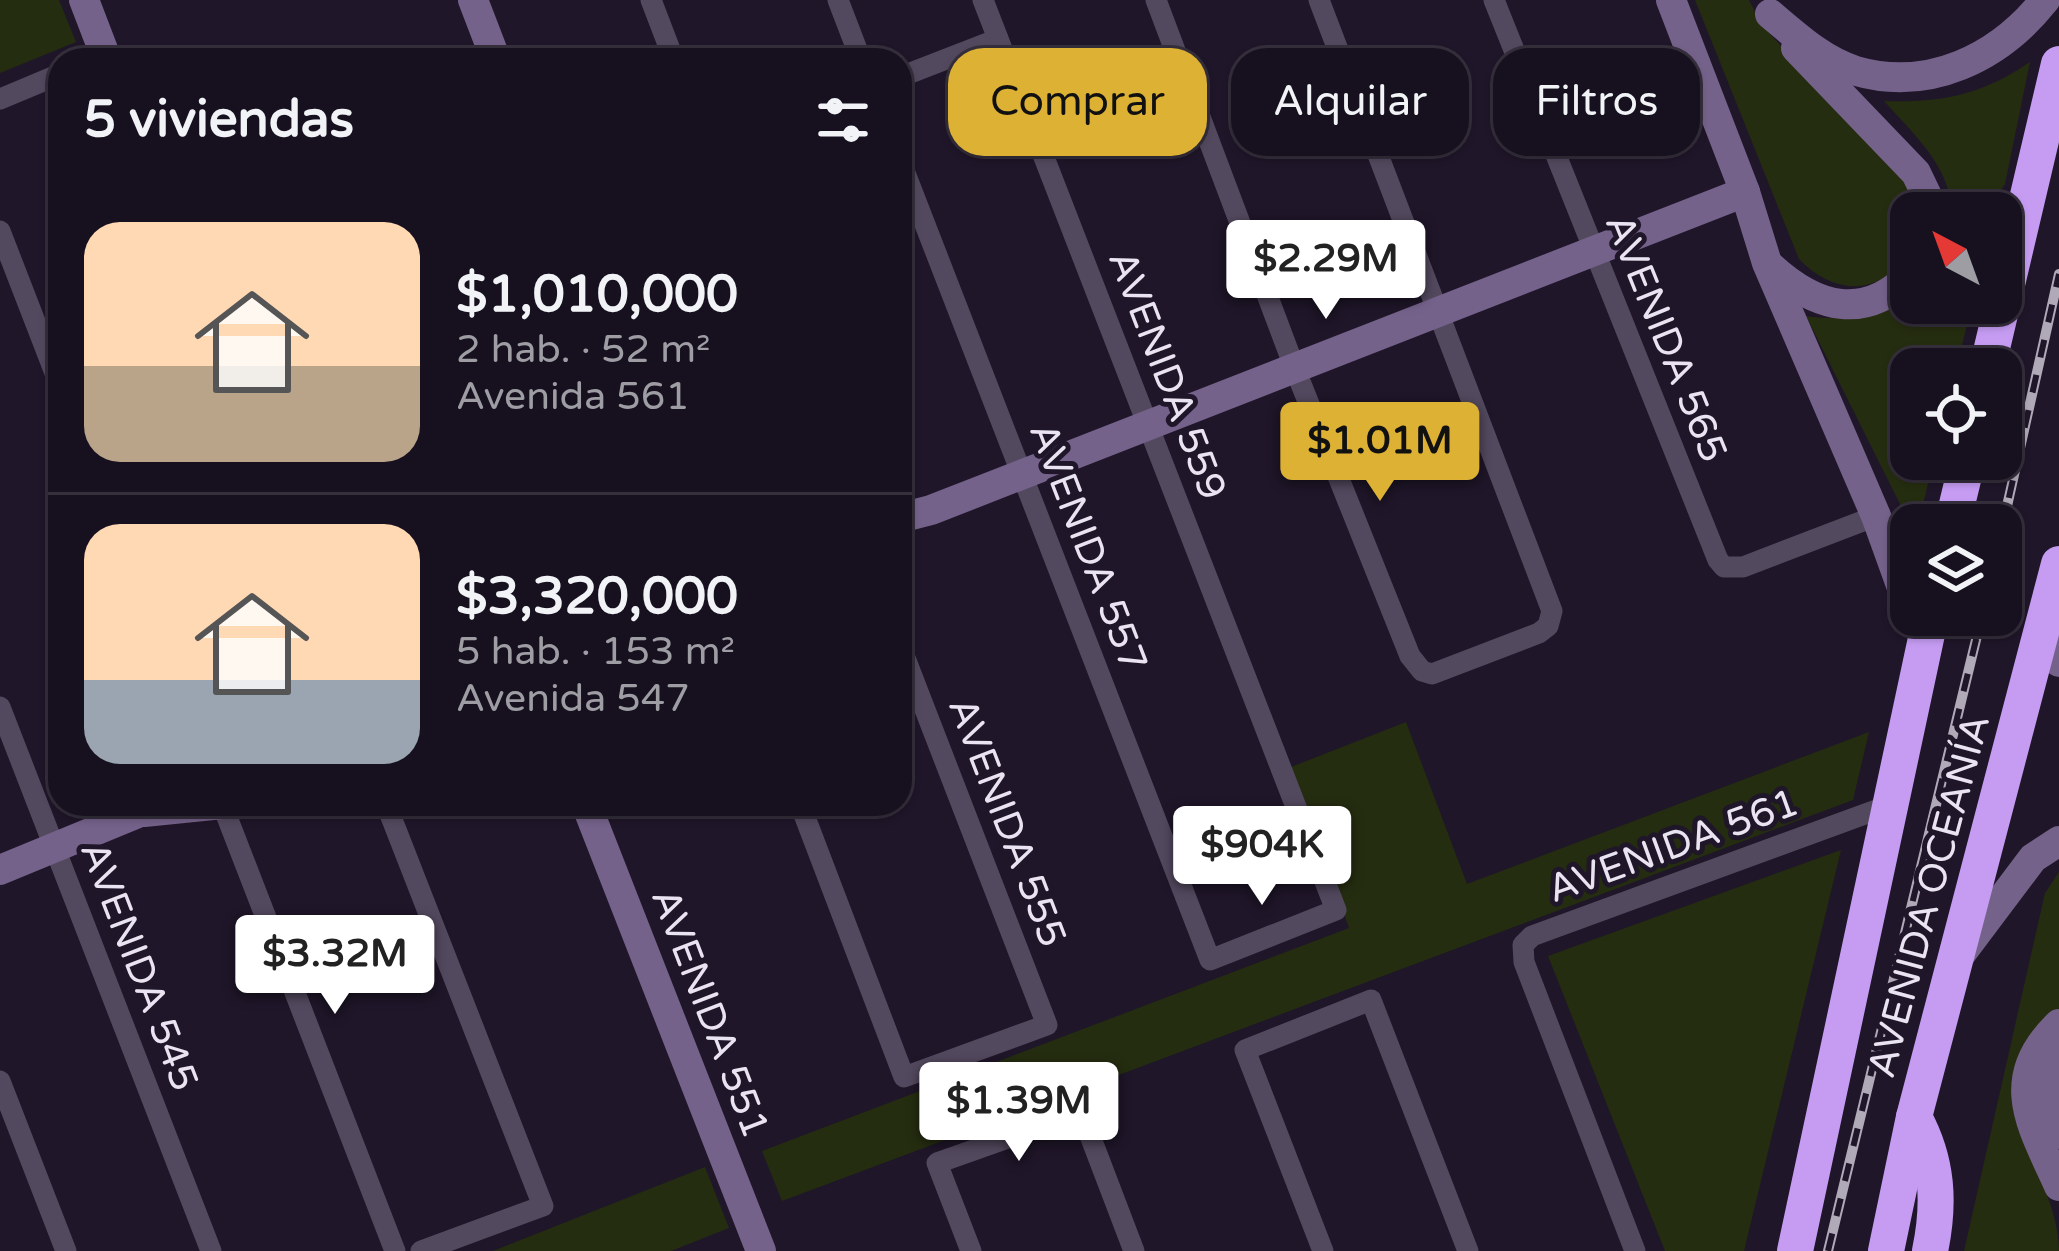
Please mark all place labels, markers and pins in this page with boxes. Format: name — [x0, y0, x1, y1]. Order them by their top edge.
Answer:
pin: $2.29M — [1228, 220, 1424, 322]
pin: $1.01M — [1282, 402, 1478, 504]
pin: $904K — [1178, 806, 1346, 908]
pin: $3.32M — [237, 915, 433, 1017]
pin: $1.39M — [921, 1062, 1117, 1164]

